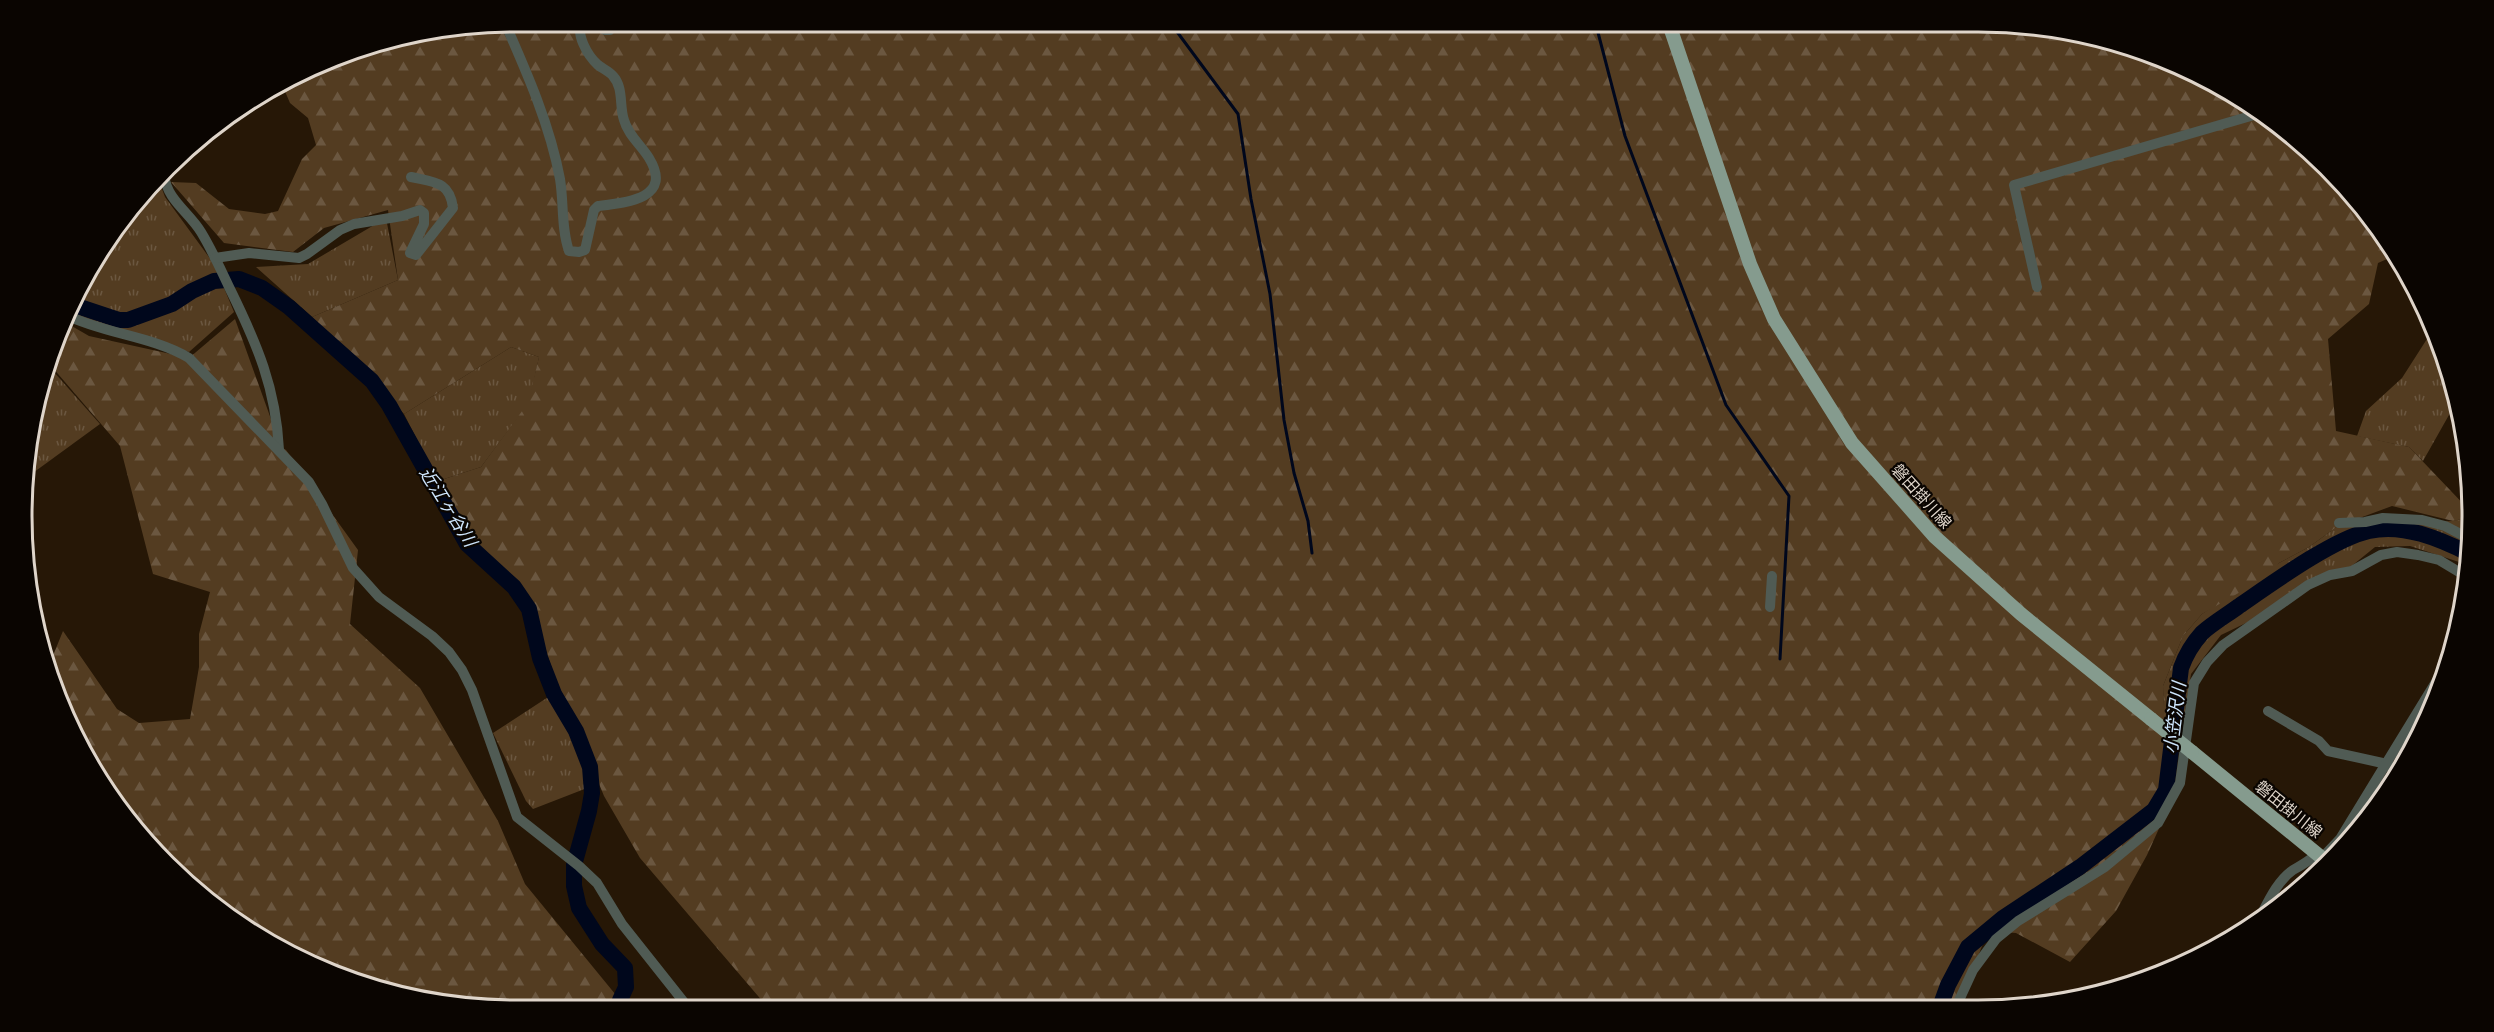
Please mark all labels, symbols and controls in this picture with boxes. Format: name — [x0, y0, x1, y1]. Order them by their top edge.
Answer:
street label: 磐田掛川線 — [1889, 460, 1956, 532]
water label: 近江ヶ谷川 — [416, 462, 483, 552]
water label: 小笠沢川 — [2159, 679, 2190, 755]
street label: 磐田掛川線 — [2252, 776, 2326, 841]

